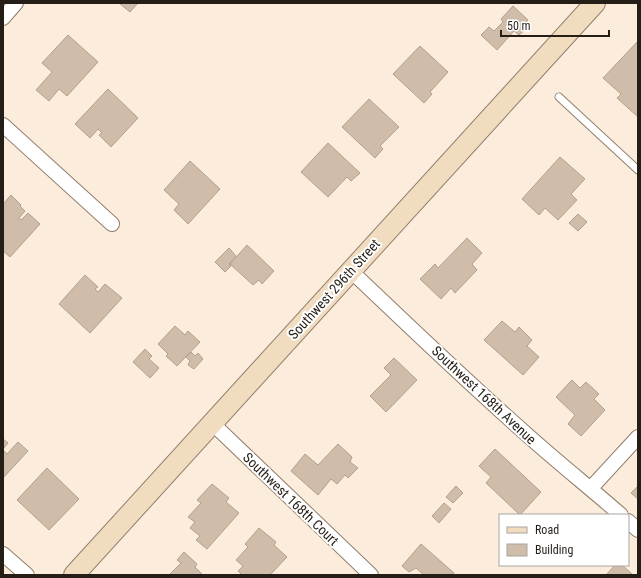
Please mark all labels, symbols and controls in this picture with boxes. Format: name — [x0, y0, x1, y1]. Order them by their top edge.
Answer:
scale bar — [501, 12, 609, 38]
text: 50 m — [507, 19, 531, 33]
street label: Southwest 296th Street — [285, 236, 383, 342]
street label: Southwest 168th Avenue — [429, 343, 540, 448]
street label: Southwest 168th Court — [240, 449, 342, 549]
legend — [499, 514, 629, 566]
text: Road — [535, 523, 559, 537]
text: Building — [535, 543, 573, 557]

